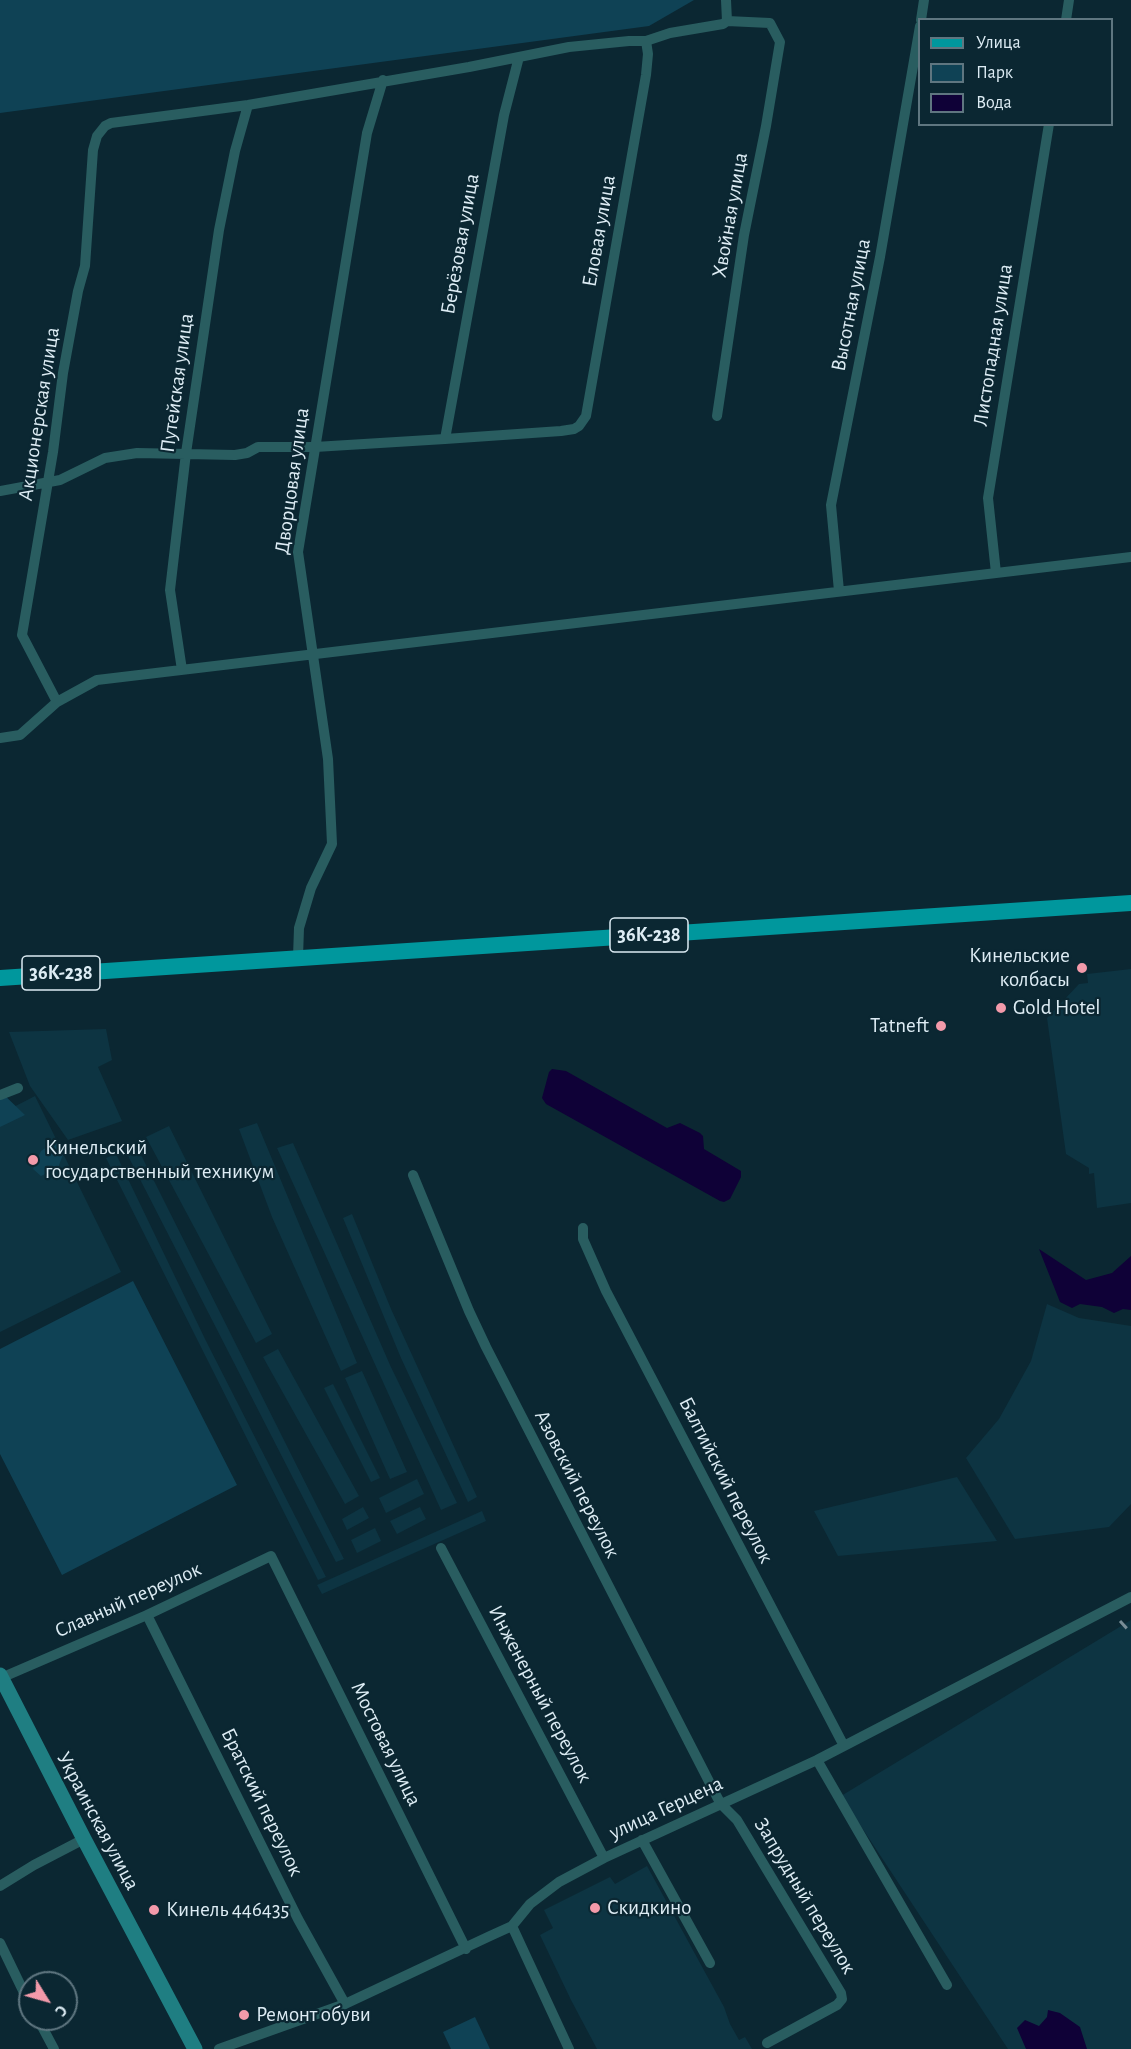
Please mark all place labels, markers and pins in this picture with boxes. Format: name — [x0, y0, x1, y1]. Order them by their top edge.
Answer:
place label: Кинельские колбасы — [969, 943, 1070, 993]
marker: Кинельские колбасы — [1075, 961, 1089, 975]
place label: Gold Hotel — [1013, 995, 1101, 1021]
marker: Gold Hotel — [994, 1001, 1008, 1015]
place label: Tatneft — [870, 1013, 929, 1039]
marker: Tatneft — [934, 1019, 948, 1033]
place label: Кинельский государственный техникум — [45, 1135, 274, 1185]
marker: Кинельский государственный техникум — [26, 1153, 40, 1167]
place label: Скидкино — [607, 1895, 691, 1921]
place label: Кинель 446435 — [166, 1897, 289, 1923]
marker: Скидкино — [588, 1901, 602, 1915]
marker: Кинель 446435 — [147, 1903, 161, 1917]
place label: Ремонт обуви — [256, 2002, 371, 2028]
marker: Ремонт обуви — [237, 2008, 251, 2022]

